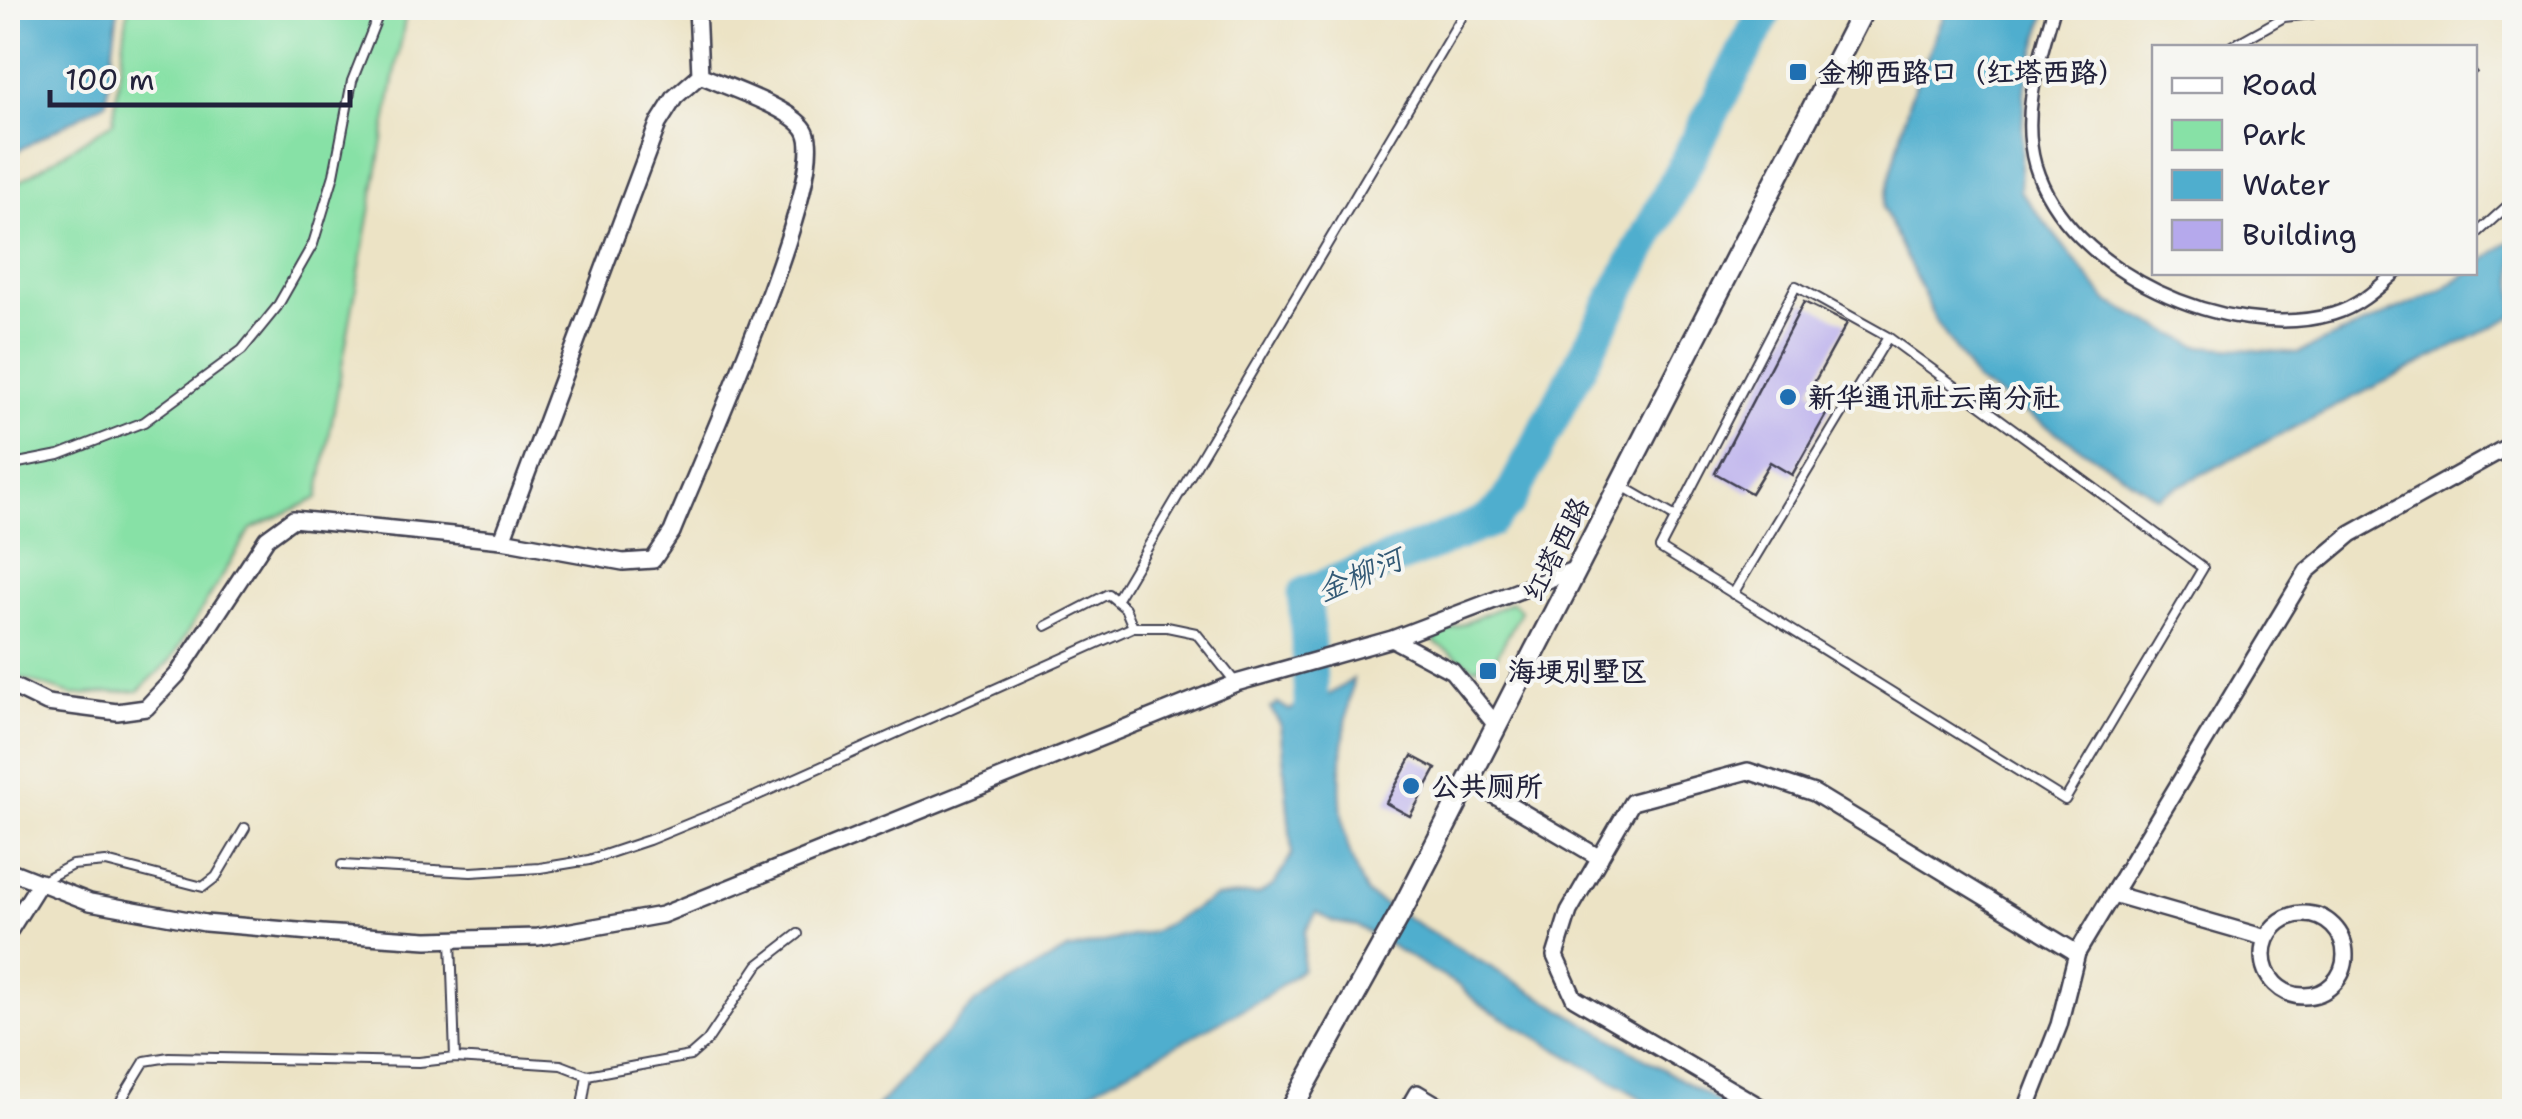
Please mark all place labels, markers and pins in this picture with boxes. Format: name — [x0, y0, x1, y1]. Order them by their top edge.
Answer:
place label: 金柳西路口（红塔西路） — [1818, 53, 2126, 91]
marker: 金柳西路口（红塔西路） — [1787, 61, 1809, 83]
place label: 新华通讯社云南分社 — [1808, 378, 2060, 416]
marker: 新华通讯社云南分社 — [1777, 386, 1799, 408]
place label: 海埂别墅区 — [1508, 652, 1648, 690]
marker: 海埂别墅区 — [1477, 660, 1499, 682]
place label: 公共厕所 — [1431, 767, 1543, 805]
marker: 公共厕所 — [1400, 775, 1422, 797]

